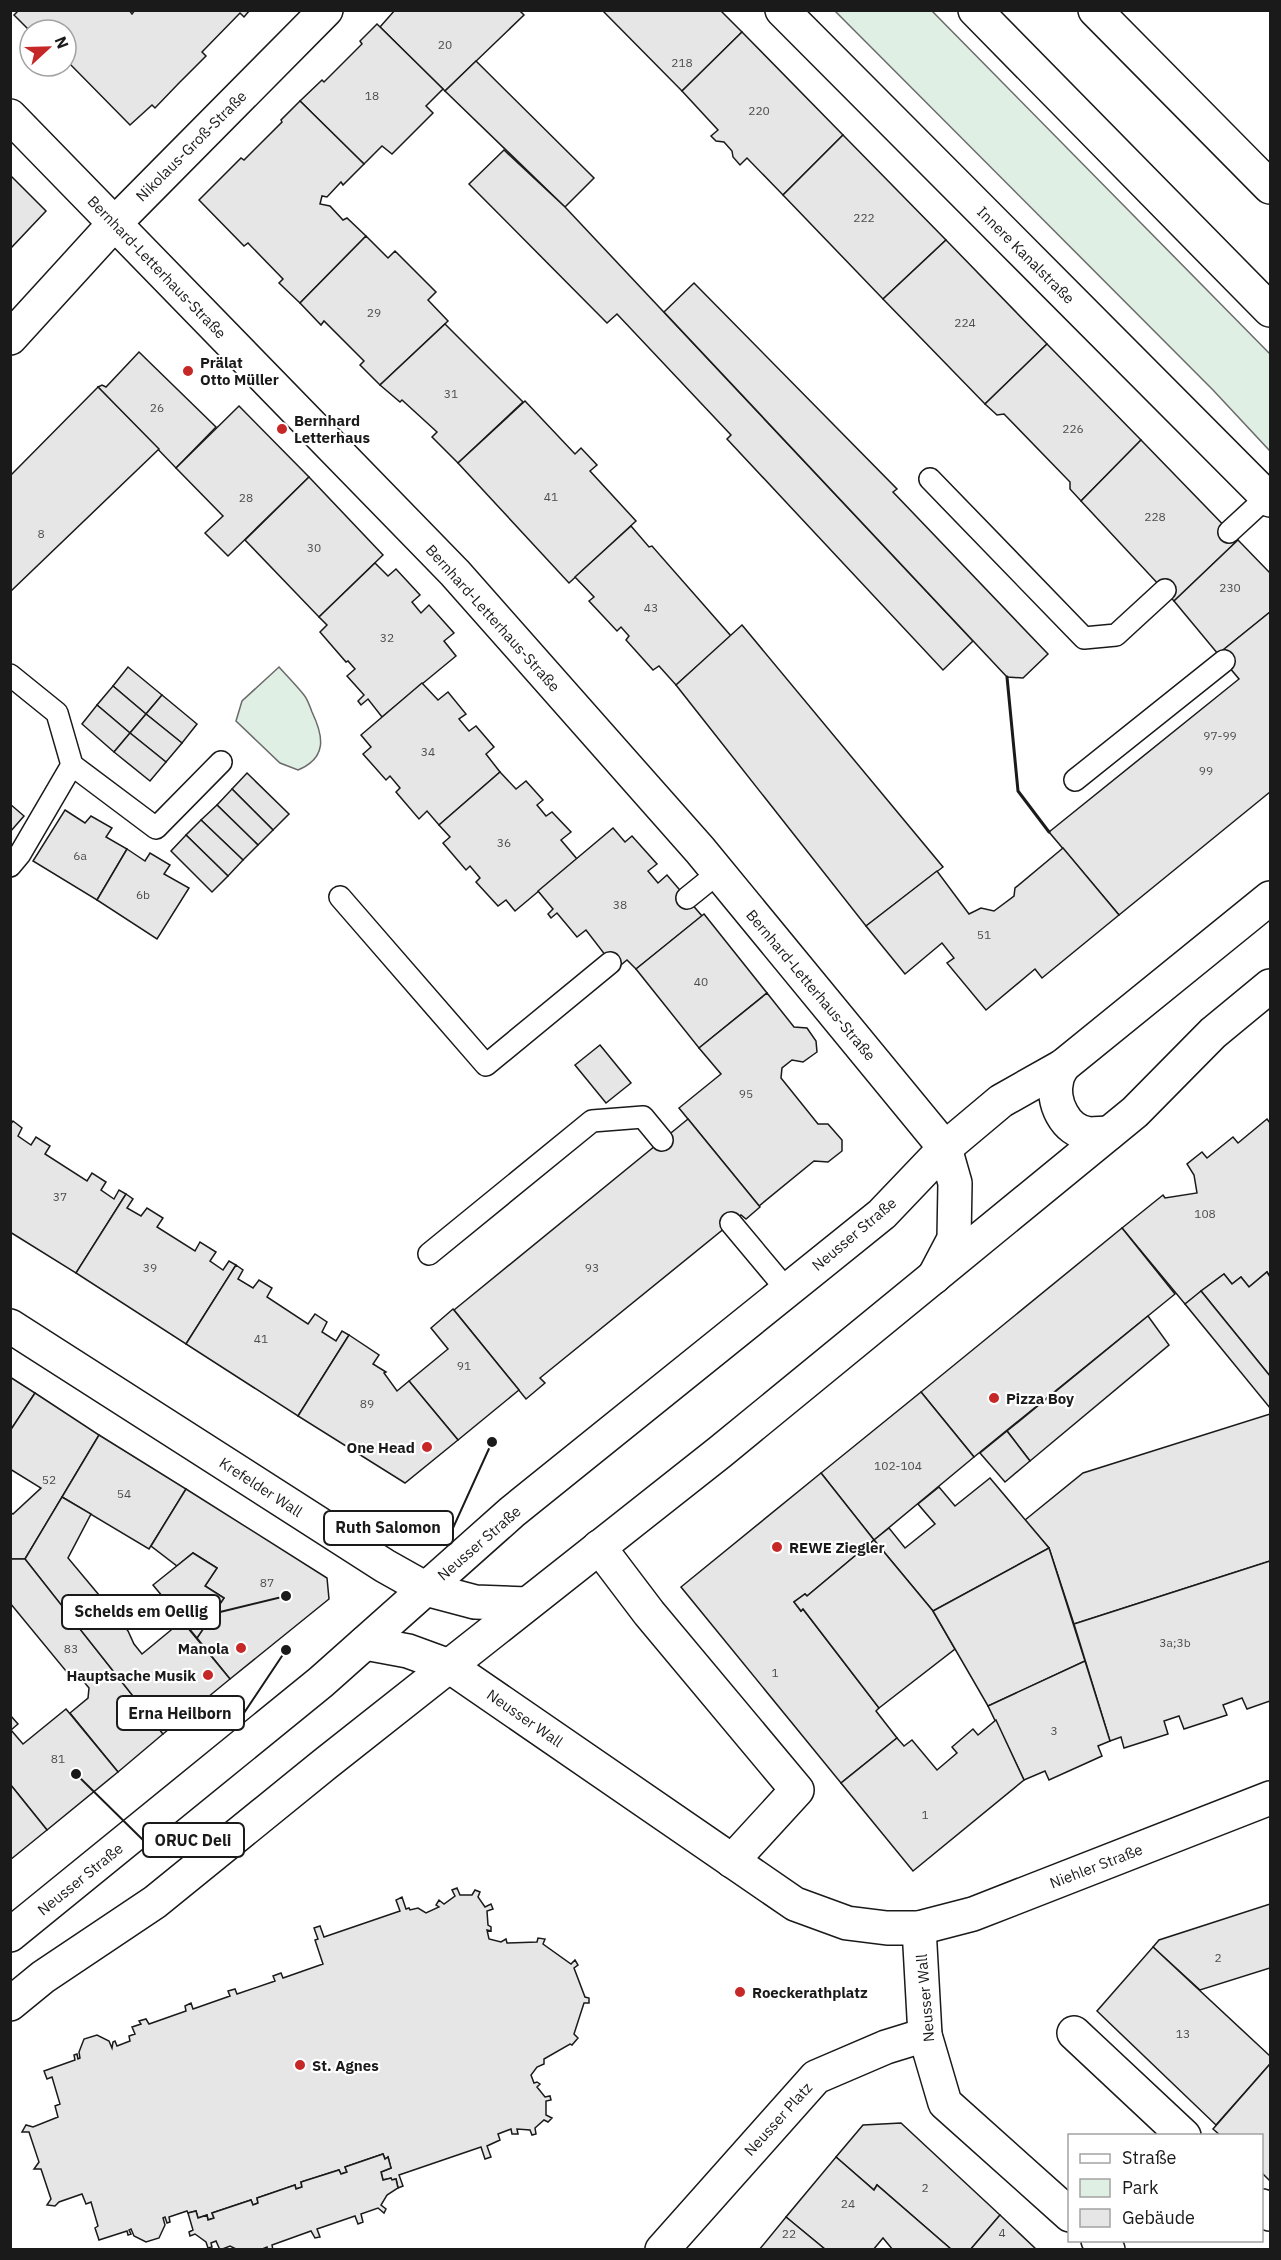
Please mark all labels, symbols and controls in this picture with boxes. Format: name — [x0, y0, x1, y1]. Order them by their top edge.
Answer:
north arrow — [18, 18, 78, 78]
text: N — [50, 33, 73, 52]
house number: 20 — [438, 37, 452, 52]
house number: 218 — [671, 55, 693, 70]
street label: Nikolaus-Groß-Straße — [132, 87, 250, 205]
house number: 18 — [365, 88, 379, 103]
house number: 220 — [748, 103, 770, 118]
street label: Bernhard-Letterhaus-Straße — [84, 192, 230, 342]
street label: Innere Kanalstraße — [973, 202, 1079, 308]
house number: 222 — [853, 210, 875, 225]
house number: 29 — [367, 305, 381, 320]
house number: 224 — [954, 315, 976, 330]
place label: Prälat Otto Müller — [200, 353, 279, 389]
marker: Prälat Otto Müller — [181, 364, 195, 378]
house number: 31 — [444, 386, 458, 401]
house number: 26 — [150, 400, 164, 415]
place label: Bernhard Letterhaus — [294, 411, 370, 447]
house number: 226 — [1062, 421, 1084, 436]
marker: Bernhard Letterhaus — [275, 422, 289, 436]
house number: 41 — [544, 489, 558, 504]
house number: 28 — [239, 490, 253, 505]
house number: 228 — [1144, 509, 1166, 524]
house number: 8 — [37, 526, 45, 541]
house number: 30 — [307, 540, 321, 555]
street label: Bernhard-Letterhaus-Straße — [422, 540, 564, 696]
house number: 230 — [1219, 580, 1241, 595]
house number: 43 — [644, 600, 658, 615]
house number: 32 — [380, 630, 394, 645]
house number: 97-99 — [1203, 728, 1237, 743]
house number: 34 — [421, 744, 435, 759]
house number: 99 — [1199, 763, 1213, 778]
house number: 36 — [497, 835, 511, 850]
house number: 6a — [73, 848, 87, 863]
house number: 6b — [136, 887, 150, 902]
house number: 38 — [613, 897, 627, 912]
street label: Bernhard-Letterhaus-Straße — [742, 906, 880, 1064]
house number: 51 — [977, 927, 991, 942]
house number: 40 — [694, 974, 708, 989]
house number: 95 — [739, 1086, 753, 1101]
house number: 37 — [53, 1189, 67, 1204]
street label: Neusser Straße — [808, 1193, 900, 1275]
house number: 108 — [1194, 1206, 1216, 1221]
house number: 39 — [143, 1260, 157, 1275]
house number: 93 — [585, 1260, 599, 1275]
house number: 41 — [254, 1331, 268, 1346]
house number: 91 — [457, 1358, 471, 1373]
place label: Pizza Boy — [1006, 1389, 1074, 1408]
marker: Pizza Boy — [987, 1391, 1001, 1405]
house number: 89 — [360, 1396, 374, 1411]
place label: One Head — [346, 1438, 415, 1457]
marker: One Head — [420, 1440, 434, 1454]
street label: Krefelder Wall — [216, 1453, 306, 1521]
house number: 102-104 — [874, 1458, 922, 1473]
house number: 52 — [42, 1472, 56, 1487]
house number: 54 — [117, 1486, 131, 1501]
street label: Neusser Straße — [433, 1502, 525, 1584]
callout: Ruth Salomon — [324, 1511, 453, 1545]
text: Ruth Salomon — [335, 1517, 441, 1537]
place label: REWE Ziegler — [789, 1538, 885, 1557]
marker: REWE Ziegler — [770, 1540, 784, 1554]
house number: 87 — [260, 1575, 274, 1590]
callout: Schelds em Oellig — [62, 1595, 220, 1629]
text: Schelds em Oellig — [74, 1601, 208, 1621]
house number: 3a;3b — [1159, 1635, 1191, 1650]
place label: Manola — [178, 1639, 229, 1658]
house number: 83 — [64, 1641, 78, 1656]
marker: Manola — [234, 1641, 248, 1655]
house number: 1 — [771, 1665, 779, 1680]
place label: Hauptsache Musik — [66, 1666, 196, 1685]
marker: Hauptsache Musik — [201, 1668, 215, 1682]
street label: Neusser Wall — [483, 1685, 567, 1751]
callout: Erna Heilborn — [117, 1696, 244, 1730]
text: Erna Heilborn — [128, 1703, 232, 1723]
house number: 3 — [1050, 1723, 1058, 1738]
house number: 81 — [51, 1751, 65, 1766]
house number: 1 — [921, 1807, 929, 1822]
callout: ORUC Deli — [143, 1823, 244, 1857]
text: ORUC Deli — [155, 1830, 231, 1850]
street label: Neusser Straße — [33, 1839, 127, 1919]
street label: Niehler Straße — [1047, 1840, 1145, 1892]
house number: 2 — [1214, 1950, 1222, 1965]
street label: Neusser Wall — [912, 1953, 938, 2043]
place label: Roeckerathplatz — [752, 1983, 868, 2002]
marker: Roeckerathplatz — [733, 1985, 747, 1999]
house number: 13 — [1176, 2026, 1190, 2041]
place label: St. Agnes — [312, 2056, 379, 2075]
marker: St. Agnes — [293, 2058, 307, 2072]
street label: Neusser Platz — [740, 2078, 816, 2160]
legend — [1068, 2134, 1263, 2242]
text: Straße — [1122, 2146, 1176, 2169]
text: Park — [1122, 2176, 1159, 2199]
house number: 2 — [921, 2180, 929, 2195]
house number: 24 — [841, 2196, 855, 2211]
text: Gebäude — [1122, 2206, 1195, 2229]
house number: 4 — [998, 2225, 1006, 2240]
house number: 22 — [782, 2226, 796, 2241]

